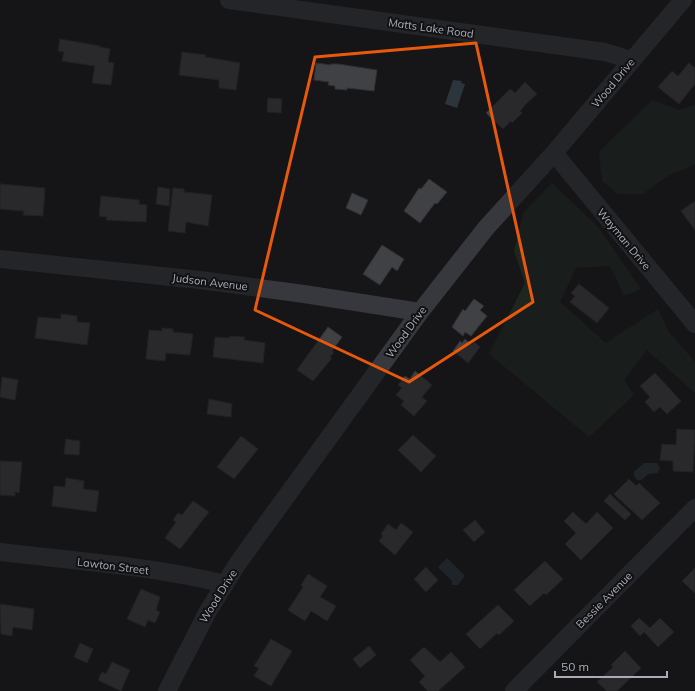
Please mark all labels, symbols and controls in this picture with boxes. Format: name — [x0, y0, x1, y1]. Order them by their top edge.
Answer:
street label: Matts Lake Road — [388, 15, 474, 41]
street label: Wood Drive — [588, 55, 638, 111]
street label: Wayman Drive — [594, 205, 654, 273]
street label: Judson Avenue — [171, 270, 249, 294]
street label: Wood Drive — [383, 304, 429, 360]
street label: Lawton Street — [76, 555, 150, 577]
street label: Wood Drive — [196, 567, 240, 625]
street label: Bessie Avenue — [573, 569, 635, 631]
scale bar — [555, 653, 667, 679]
text: 50 m — [561, 659, 589, 674]

